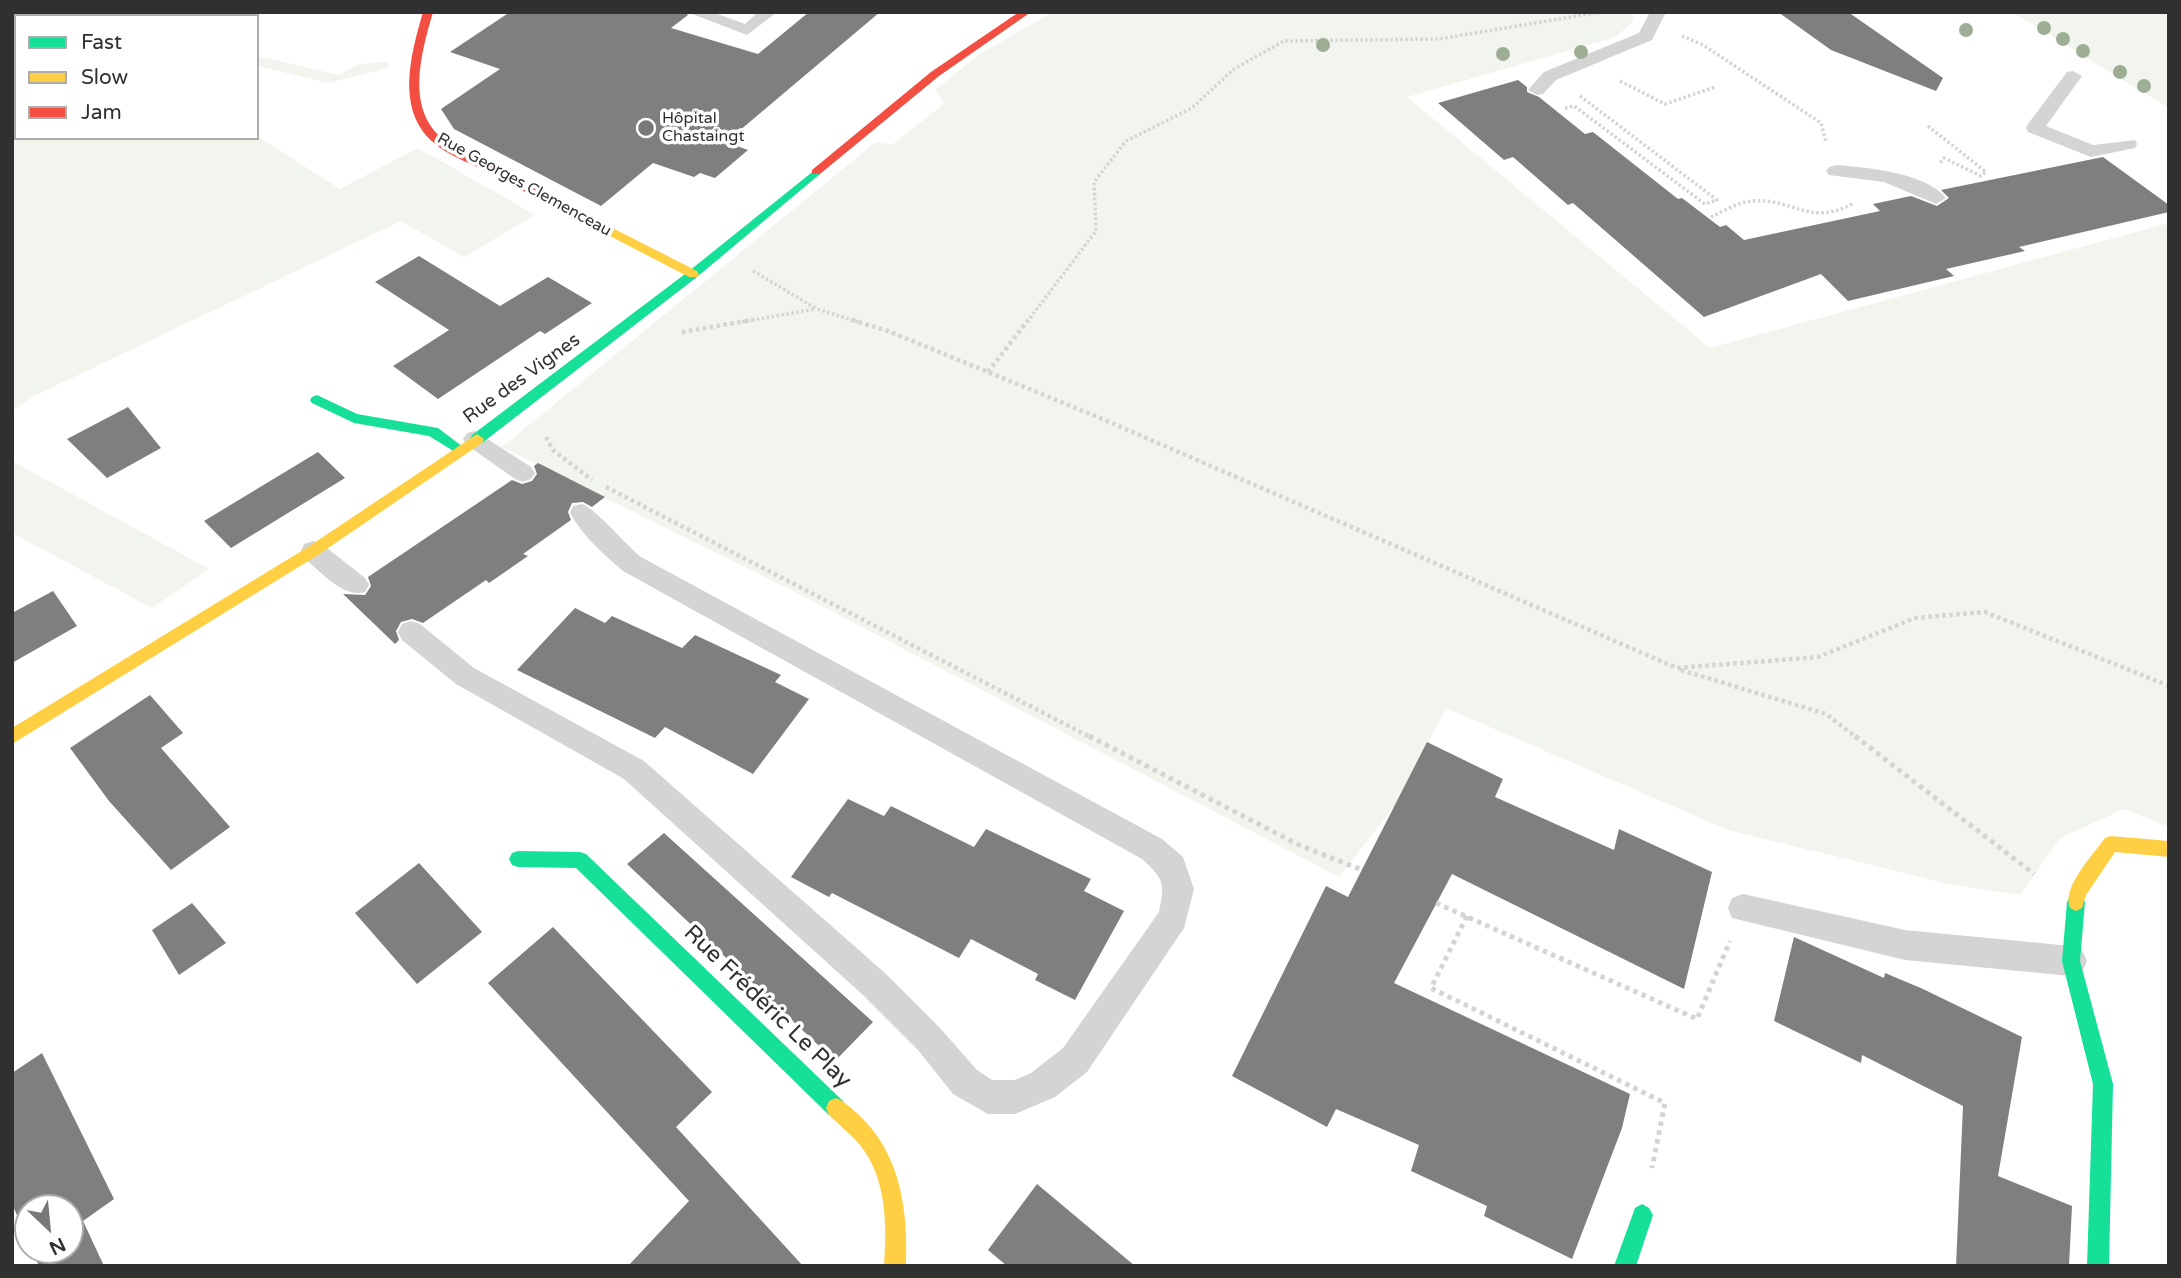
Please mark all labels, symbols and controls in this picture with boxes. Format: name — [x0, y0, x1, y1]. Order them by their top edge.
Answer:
legend — [14, 14, 259, 140]
text: Fast — [81, 30, 122, 55]
text: Slow — [81, 65, 128, 90]
text: Jam — [81, 100, 122, 125]
place label: Hôpital Chastaingt — [662, 109, 745, 147]
marker: Hôpital Chastaingt — [636, 118, 656, 138]
street label: Rue Georges Clemenceau — [434, 129, 614, 241]
street label: Rue des Vignes — [459, 329, 585, 429]
street label: Rue Frédéric Le Play — [677, 920, 857, 1094]
north arrow — [14, 1194, 84, 1264]
text: N — [46, 1233, 69, 1259]

